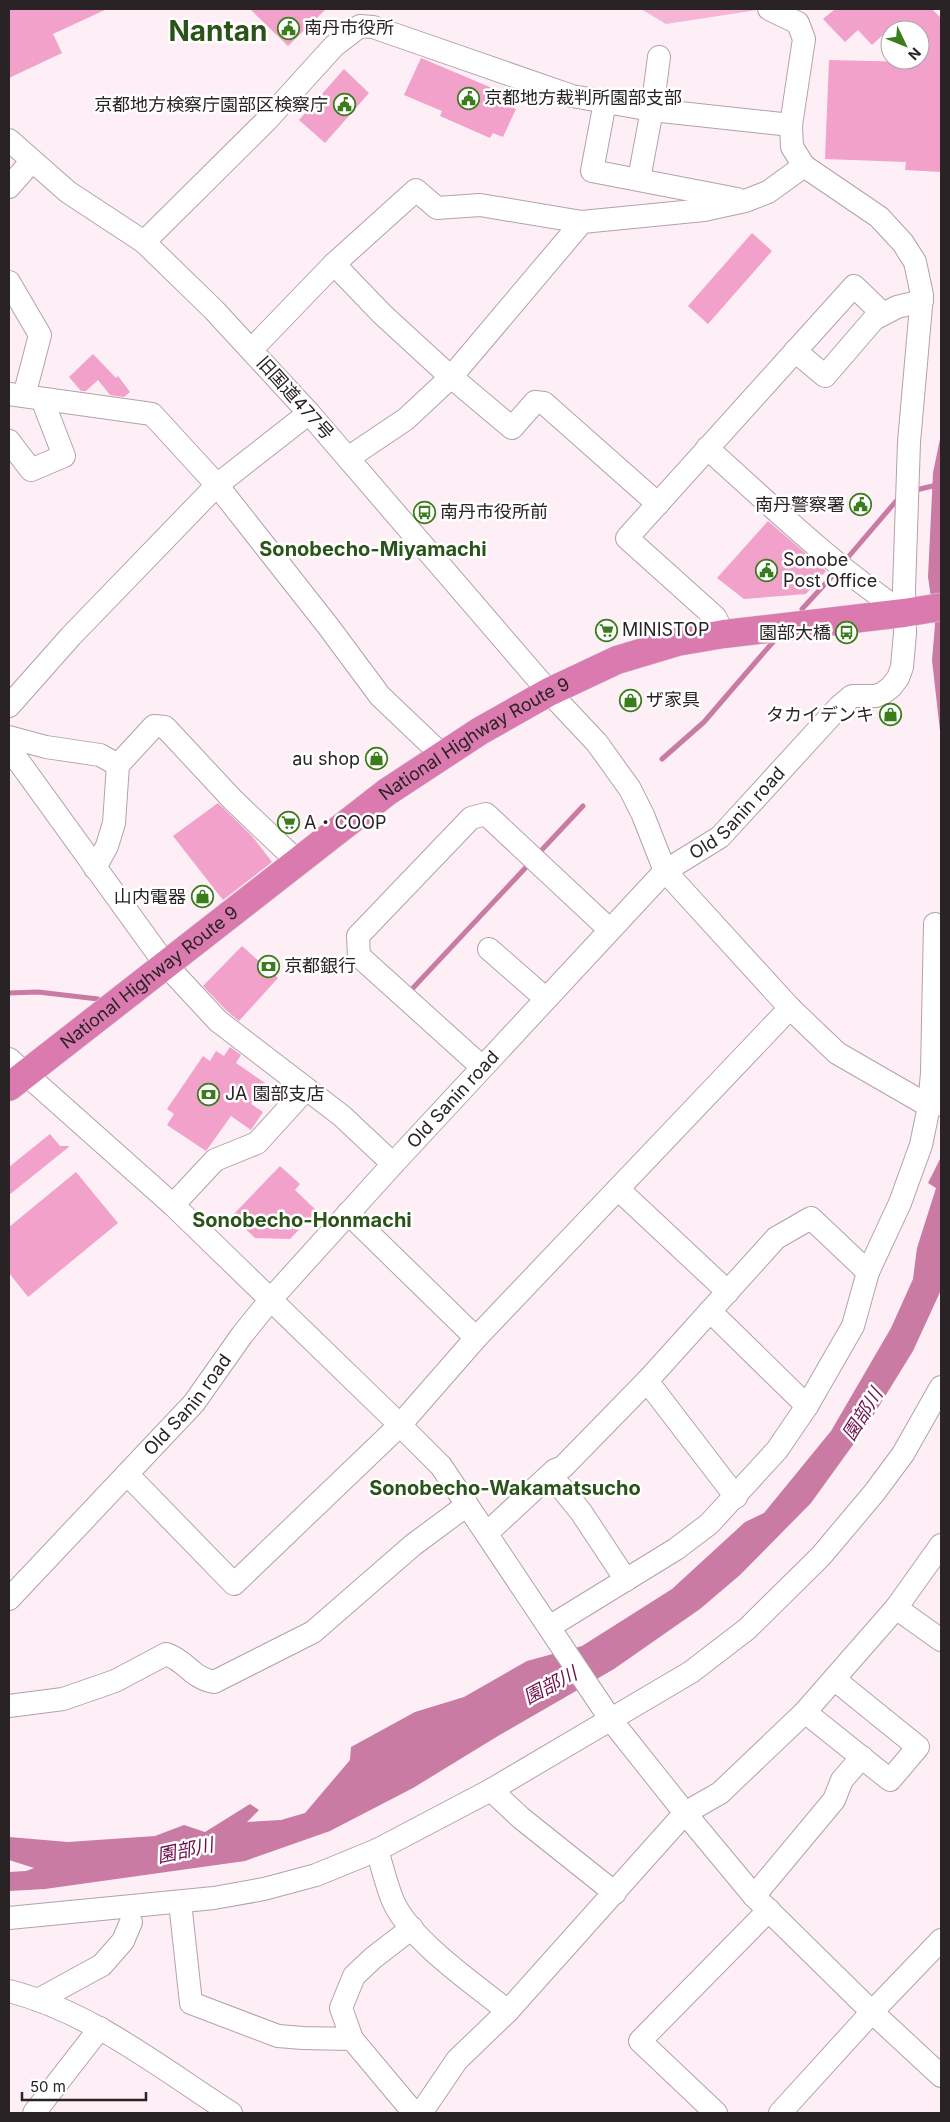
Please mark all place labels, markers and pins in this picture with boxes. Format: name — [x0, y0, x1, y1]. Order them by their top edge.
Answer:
public building icon: 南丹市役所 — [276, 16, 300, 40]
place label: 南丹市役所 — [304, 17, 394, 38]
public building icon: 京都地方裁判所園部支部 — [456, 86, 480, 110]
place label: 京都地方裁判所園部支部 — [484, 87, 682, 108]
public building icon: 京都地方検察庁園部区検察庁 — [332, 93, 356, 117]
place label: 京都地方検察庁園部区検察庁 — [94, 94, 328, 115]
public building icon: 南丹警察署 — [849, 493, 873, 517]
place label: 南丹警察署 — [755, 494, 845, 515]
bus stop icon: 南丹市役所前 — [412, 500, 436, 524]
place label: 南丹市役所前 — [440, 501, 548, 522]
place label: Sonobe Post Office — [783, 549, 877, 591]
public building icon: Sonobe Post Office — [755, 558, 779, 582]
supermarket icon: MINISTOP — [594, 618, 618, 642]
place label: MINISTOP — [622, 619, 709, 640]
bus stop icon: 園部大橋 — [835, 621, 859, 645]
place label: 園部大橋 — [759, 622, 831, 643]
shop icon: ザ家具 — [618, 688, 642, 712]
place label: ザ家具 — [646, 689, 700, 710]
shop icon: タカイデンキ — [878, 703, 902, 727]
place label: タカイデンキ — [766, 704, 874, 725]
shop icon: au shop — [364, 747, 388, 771]
place label: au shop — [292, 748, 360, 769]
supermarket icon: A・COOP — [276, 811, 300, 835]
place label: A・COOP — [304, 812, 387, 833]
shop icon: 山内電器 — [190, 885, 214, 909]
place label: 山内電器 — [114, 886, 186, 907]
bank icon: 京都銀行 — [256, 954, 280, 978]
place label: 京都銀行 — [284, 955, 356, 976]
bank icon: JA 園部支店 — [197, 1082, 221, 1106]
place label: JA 園部支店 — [225, 1083, 324, 1104]

